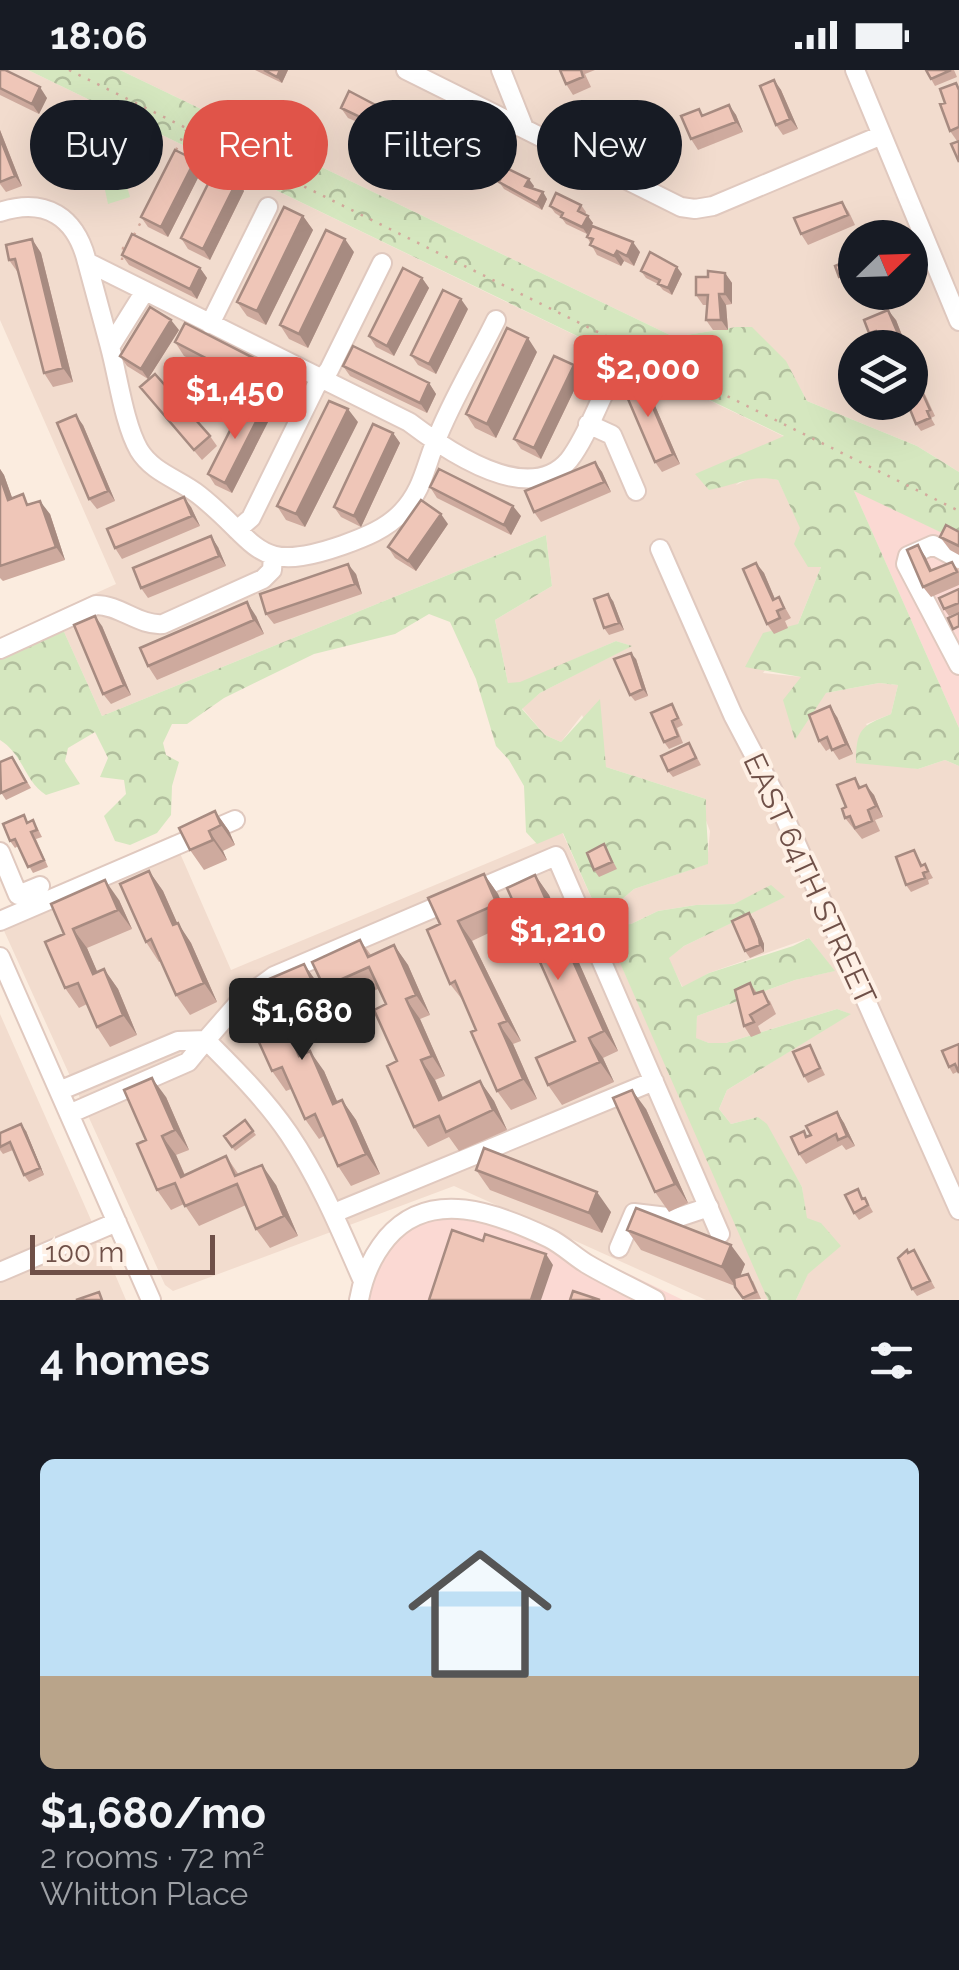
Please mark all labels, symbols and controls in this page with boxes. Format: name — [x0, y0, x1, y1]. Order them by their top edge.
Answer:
text: 18:06 — [50, 13, 148, 58]
chip: Buy — [30, 100, 163, 190]
chip: Rent — [183, 100, 328, 190]
chip: Filters — [348, 100, 517, 190]
chip: New — [537, 100, 682, 190]
north arrow — [838, 220, 928, 310]
map controls — [838, 220, 928, 420]
button: layers — [838, 330, 928, 420]
pin: $2,000 — [567, 335, 729, 420]
text: $2,000 — [596, 349, 700, 386]
pin: $1,450 — [154, 357, 316, 442]
text: $1,450 — [185, 371, 285, 408]
street label: EAST 64TH STREET — [736, 748, 884, 1010]
pin: $1,210 — [477, 898, 639, 983]
text: $1,210 — [509, 912, 607, 949]
pin: $1,680 — [221, 978, 383, 1063]
text: $1,680 — [251, 992, 353, 1029]
scale bar — [30, 1230, 215, 1274]
text: 100 m — [45, 1236, 124, 1269]
icon: filters — [864, 1333, 919, 1388]
text: 4 homes — [40, 1336, 210, 1385]
icon: home — [390, 1524, 570, 1704]
text: $1,680/mo — [40, 1789, 266, 1838]
text: 2 rooms · 72 m² — [40, 1838, 265, 1875]
text: Whitton Place — [40, 1875, 248, 1912]

